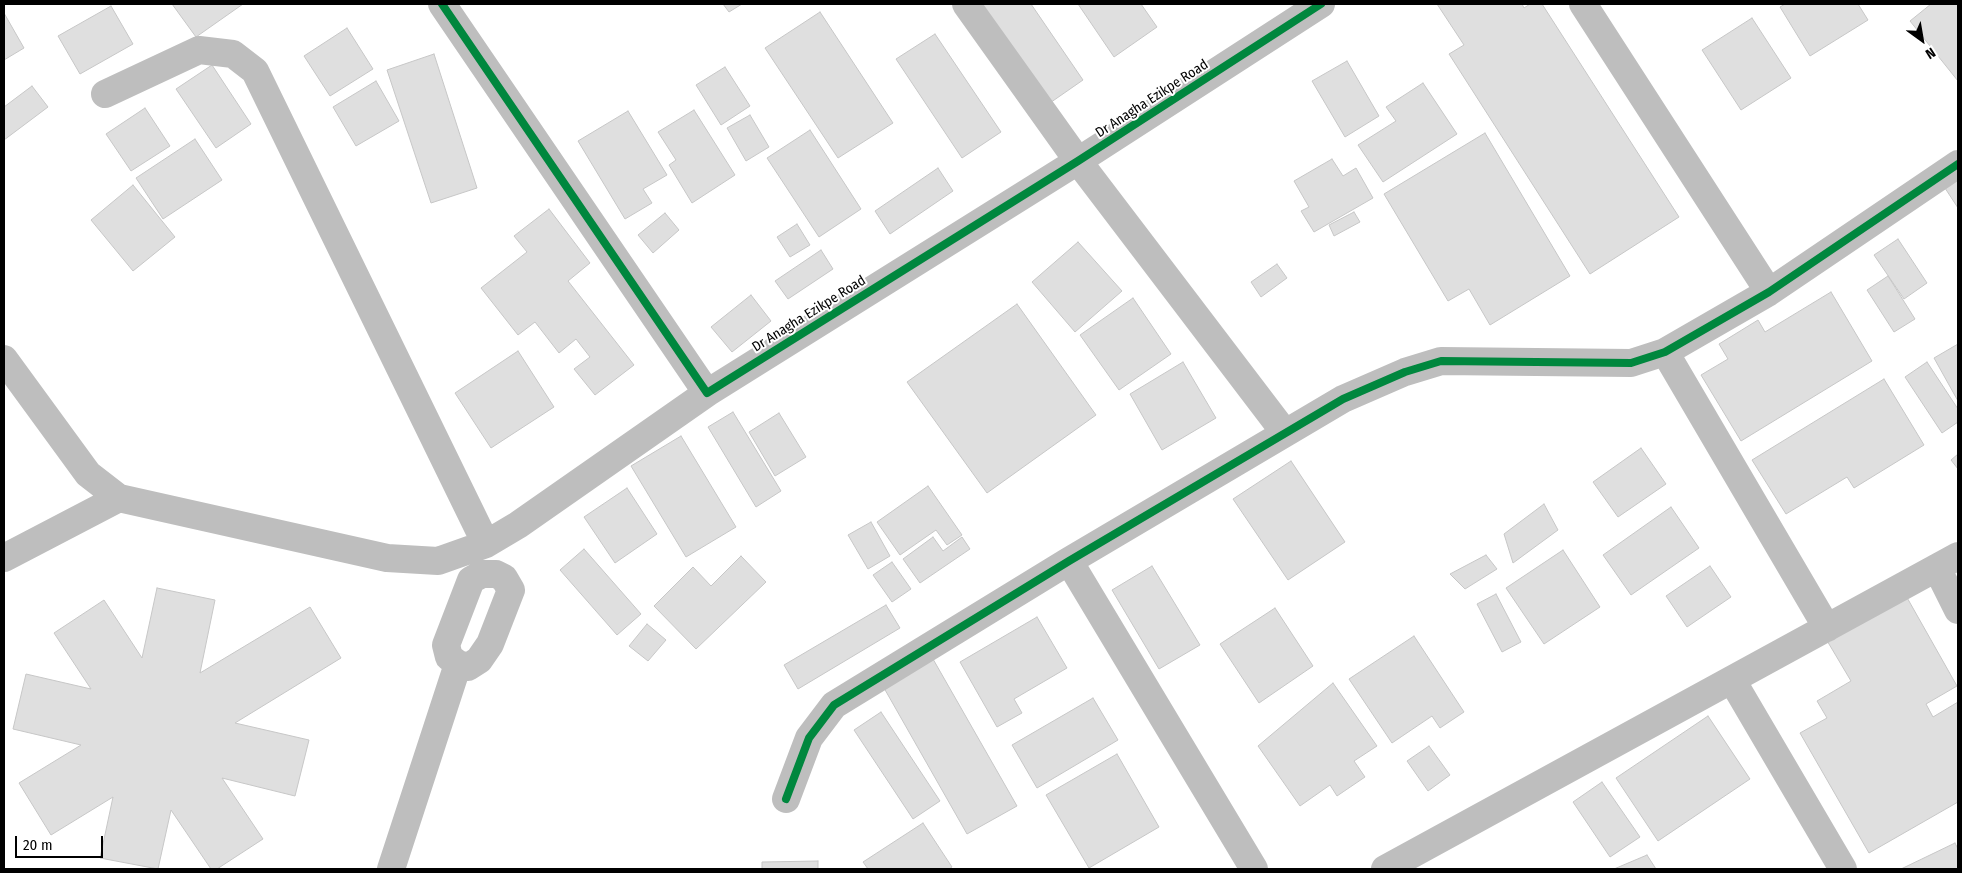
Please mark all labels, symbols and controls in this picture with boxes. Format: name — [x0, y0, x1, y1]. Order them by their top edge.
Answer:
north arrow — [1897, 15, 1947, 65]
text: N — [1922, 44, 1938, 63]
street label: Dr Anagha Ezikpe Road — [1093, 56, 1211, 142]
street label: Dr Anagha Ezikpe Road — [749, 272, 869, 356]
scale bar — [18, 826, 105, 858]
text: 20 m — [23, 836, 53, 854]

